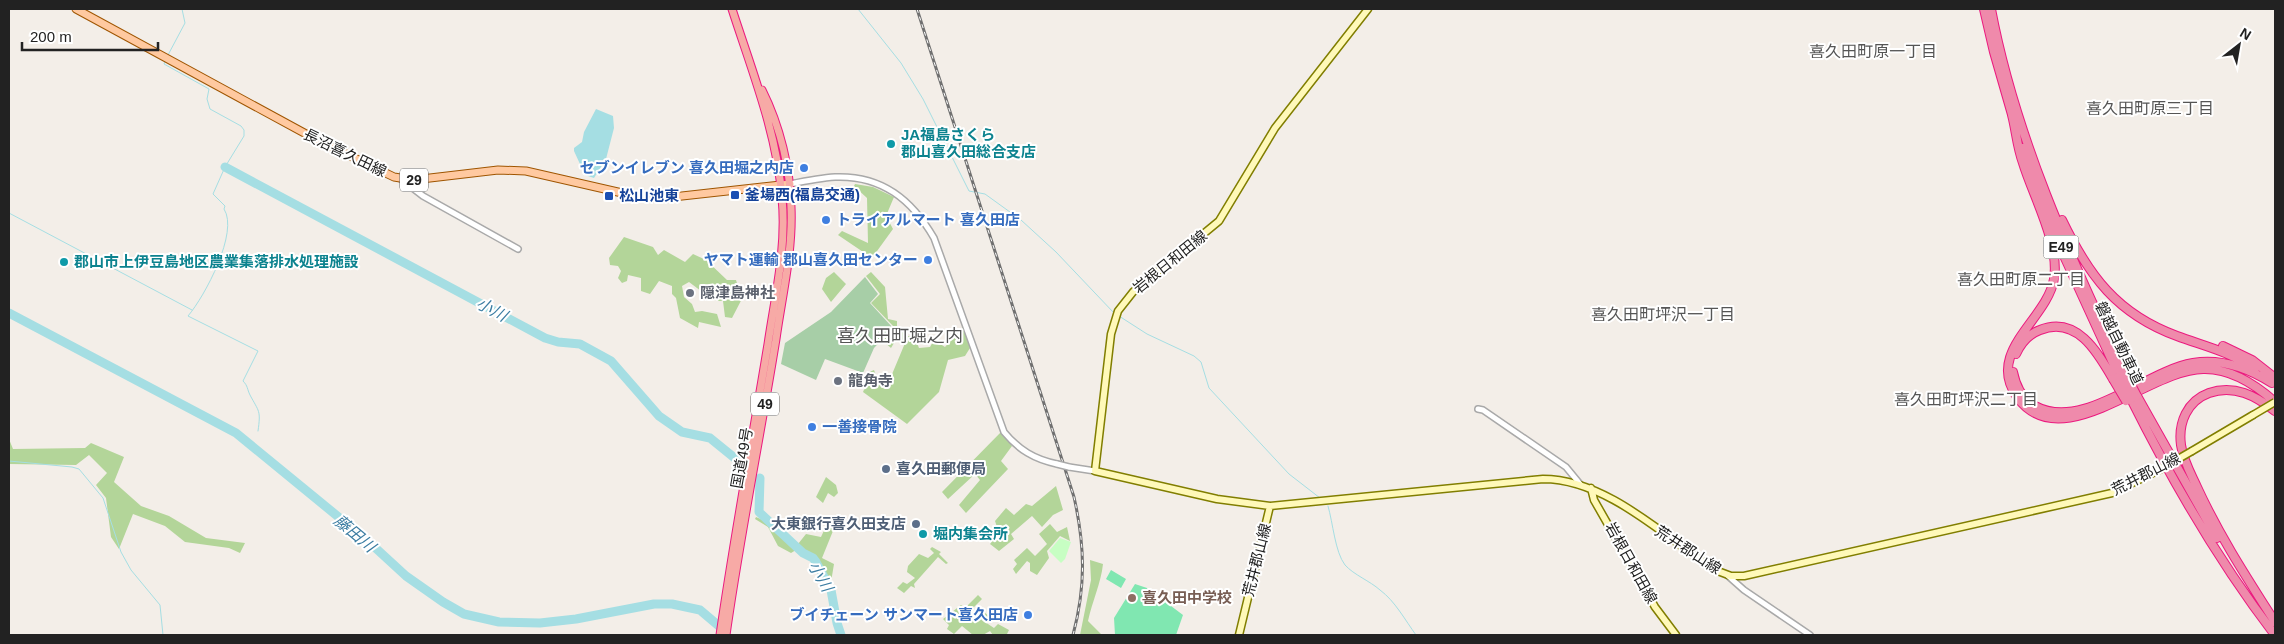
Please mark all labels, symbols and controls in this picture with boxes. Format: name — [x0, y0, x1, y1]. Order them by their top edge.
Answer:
scale bar — [22, 20, 159, 52]
north arrow — [2214, 20, 2264, 70]
text: N — [2237, 24, 2254, 43]
text: 200 m — [30, 28, 72, 45]
district label: 喜久田町原一丁目 — [1809, 43, 1937, 60]
district label: 喜久田町原三丁目 — [2086, 100, 2214, 117]
street label: 長沼喜久田線 — [301, 125, 389, 180]
place label: JA福島さくら 郡山喜久田総合支店 — [901, 126, 1036, 160]
marker: JA福島さくら 郡山喜久田総合支店 — [885, 138, 897, 150]
place label: セブンイレブン 喜久田堀之内店 — [580, 159, 794, 176]
marker: セブンイレブン 喜久田堀之内店 — [798, 162, 810, 174]
road number: 29 — [400, 168, 428, 192]
place label: 釜場西(福島交通) — [745, 186, 860, 203]
place label: 松山池東 — [619, 187, 679, 204]
marker: 釜場西(福島交通) — [729, 189, 741, 201]
marker: 松山池東 — [603, 190, 615, 202]
place label: トライアルマート 喜久田店 — [836, 211, 1020, 228]
marker: トライアルマート 喜久田店 — [820, 214, 832, 226]
street label: 岩根日和田線 — [1129, 227, 1210, 297]
road number: E49 — [2044, 236, 2078, 258]
place label: ヤマト運輸 郡山喜久田センター — [704, 251, 918, 268]
place label: 郡山市上伊豆島地区農業集落排水処理施設 — [74, 253, 359, 270]
marker: ヤマト運輸 郡山喜久田センター — [922, 254, 934, 266]
marker: 郡山市上伊豆島地区農業集落排水処理施設 — [58, 256, 70, 268]
district label: 喜久田町原二丁目 — [1957, 271, 2085, 288]
place label: 隠津島神社 — [700, 284, 775, 301]
marker: 隠津島神社 — [684, 287, 696, 299]
water label: 小川 — [474, 294, 512, 325]
street label: 磐越自動車道 — [2092, 299, 2147, 387]
district label: 喜久田町坪沢一丁目 — [1591, 306, 1735, 323]
district label: 喜久田町堀之内 — [837, 326, 963, 346]
place label: 龍角寺 — [848, 372, 893, 389]
marker: 龍角寺 — [832, 375, 844, 387]
district label: 喜久田町坪沢二丁目 — [1894, 391, 2038, 408]
road number: 49 — [751, 392, 779, 416]
place label: 一善接骨院 — [822, 418, 897, 435]
marker: 一善接骨院 — [806, 421, 818, 433]
street label: 国道49号 — [728, 426, 755, 490]
street label: 荒井郡山線 — [2108, 449, 2183, 498]
place label: 喜久田郵便局 — [896, 460, 986, 477]
marker: 喜久田郵便局 — [880, 463, 892, 475]
water label: 藤田川 — [331, 511, 380, 557]
place label: 大東銀行喜久田支店 — [771, 515, 906, 532]
marker: 大東銀行喜久田支店 — [910, 518, 922, 530]
street label: 岩根日和田線 — [1602, 519, 1661, 606]
street label: 荒井郡山線 — [1239, 521, 1274, 598]
street label: 荒井郡山線 — [1652, 522, 1724, 577]
place label: 堀内集会所 — [933, 525, 1008, 542]
marker: 堀内集会所 — [917, 528, 929, 540]
water label: 小川 — [805, 558, 837, 596]
place label: 喜久田中学校 — [1142, 589, 1232, 606]
marker: 喜久田中学校 — [1126, 592, 1138, 604]
place label: ブイチェーン サンマート喜久田店 — [790, 606, 1018, 623]
marker: ブイチェーン サンマート喜久田店 — [1022, 609, 1034, 621]

